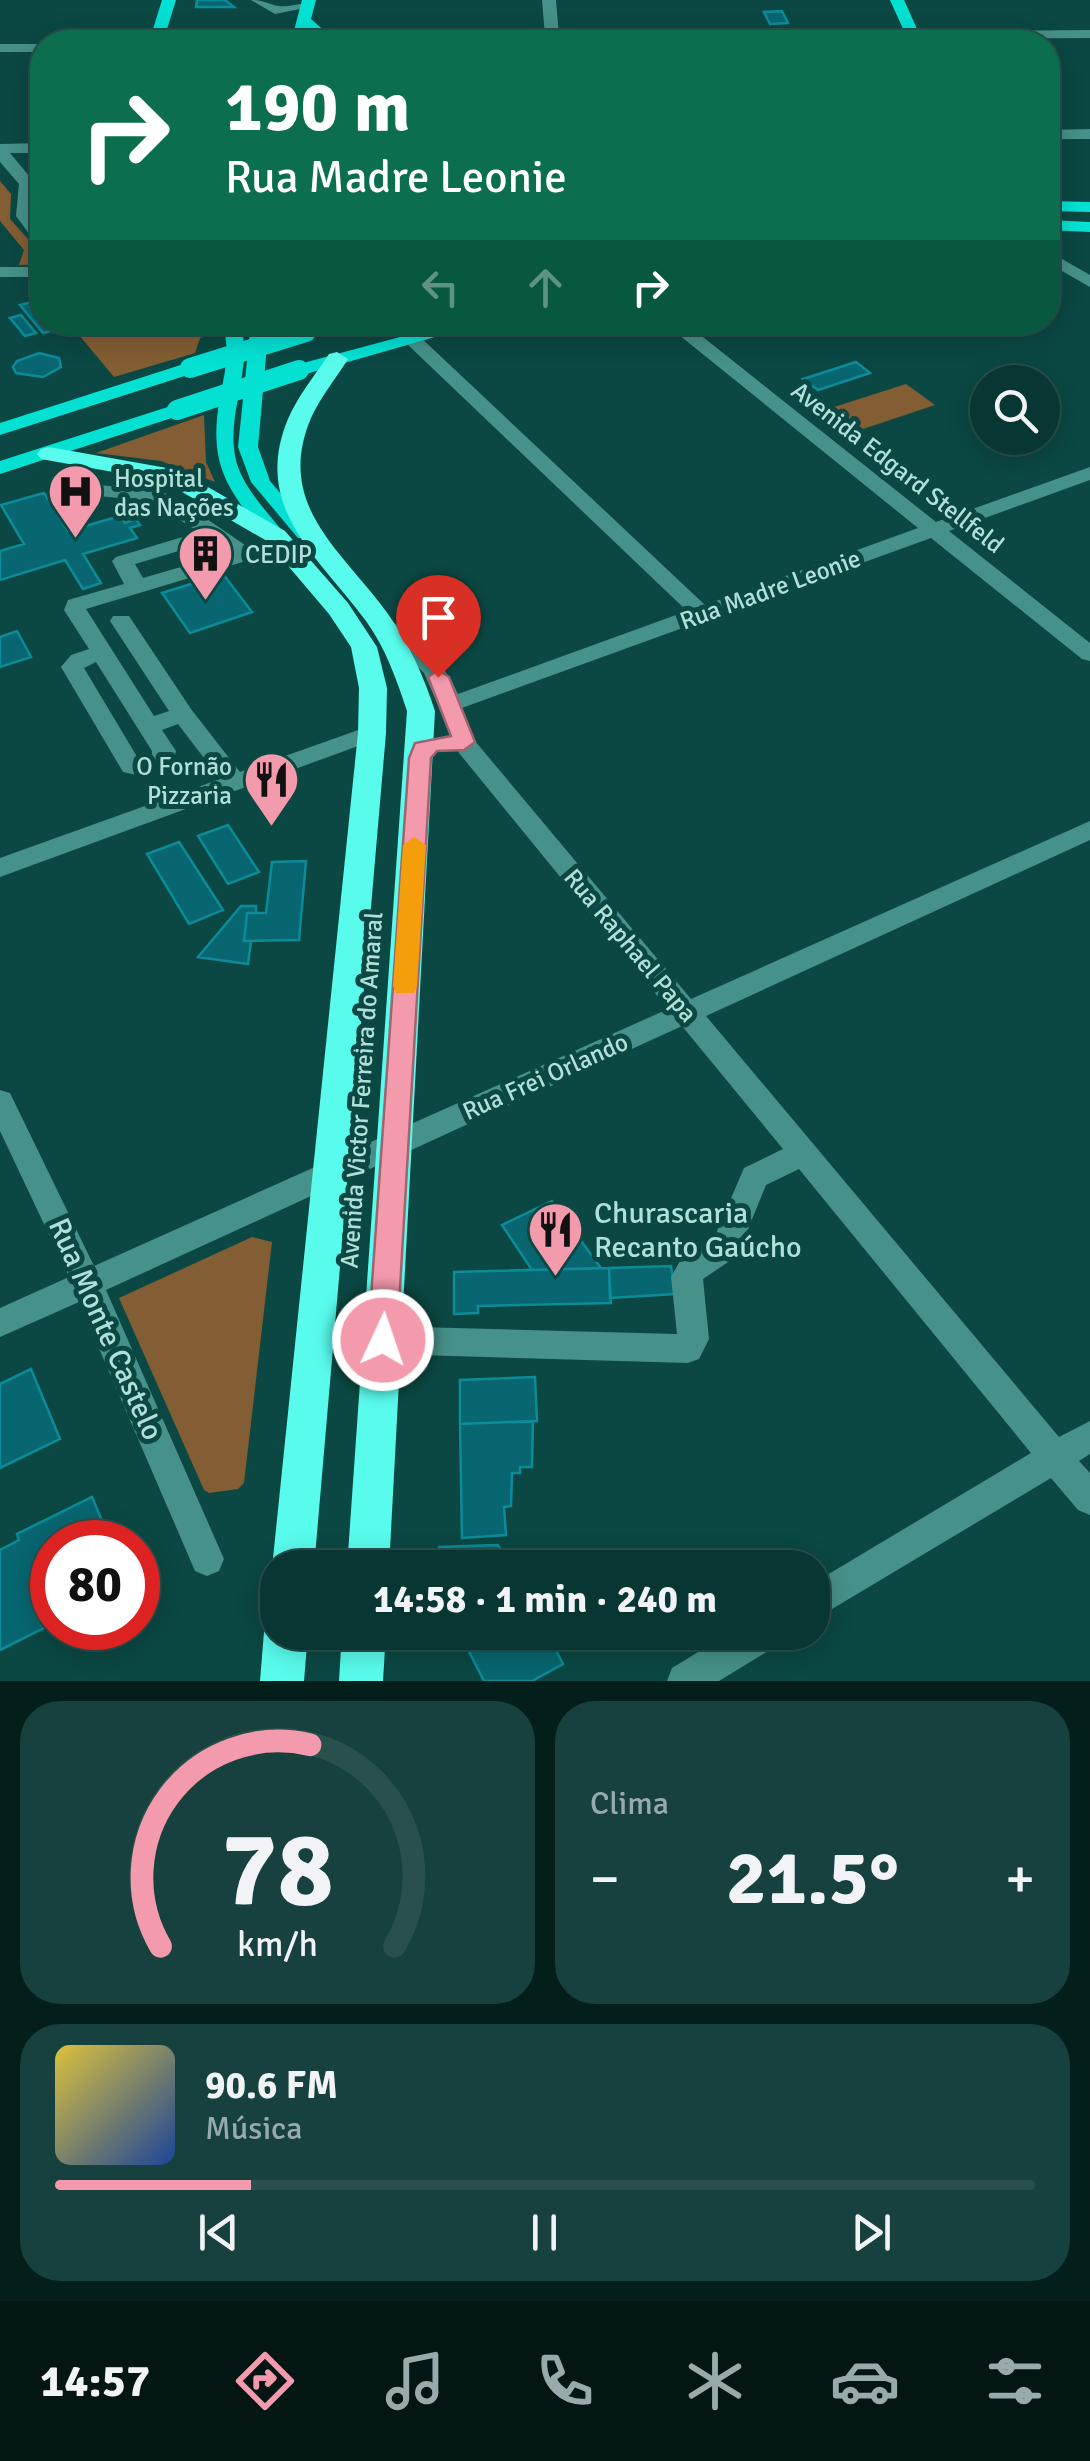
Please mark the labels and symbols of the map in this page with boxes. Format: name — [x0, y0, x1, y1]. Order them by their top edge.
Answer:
street label: Avenida Edgard Stellfeld — [785, 375, 1010, 560]
hospital icon: Hospital das Nações — [45, 462, 105, 541]
place label: Hospital das Nações — [114, 463, 234, 523]
building icon: CEDIP — [176, 524, 236, 603]
place label: CEDIP — [245, 539, 312, 570]
street label: Rua Madre Leonie — [676, 542, 865, 637]
pin — [396, 575, 481, 678]
restaurant icon: O Fornão Pizzaria — [241, 750, 301, 829]
place label: O Fornão Pizzaria — [136, 751, 232, 811]
street label: Rua Raphael Papa — [557, 862, 704, 1028]
street label: Avenida Victor Ferreira do Amaral — [334, 911, 389, 1269]
street label: Rua Frei Orlando — [458, 1026, 633, 1127]
place label: Churascaria Recanto Gaúcho — [594, 1195, 802, 1266]
restaurant icon: Churascaria Recanto Gaúcho — [525, 1200, 585, 1279]
street label: Rua Monte Castelo — [40, 1212, 171, 1446]
position arrow — [331, 1288, 435, 1392]
speed limit sign: 80 — [30, 1520, 160, 1650]

